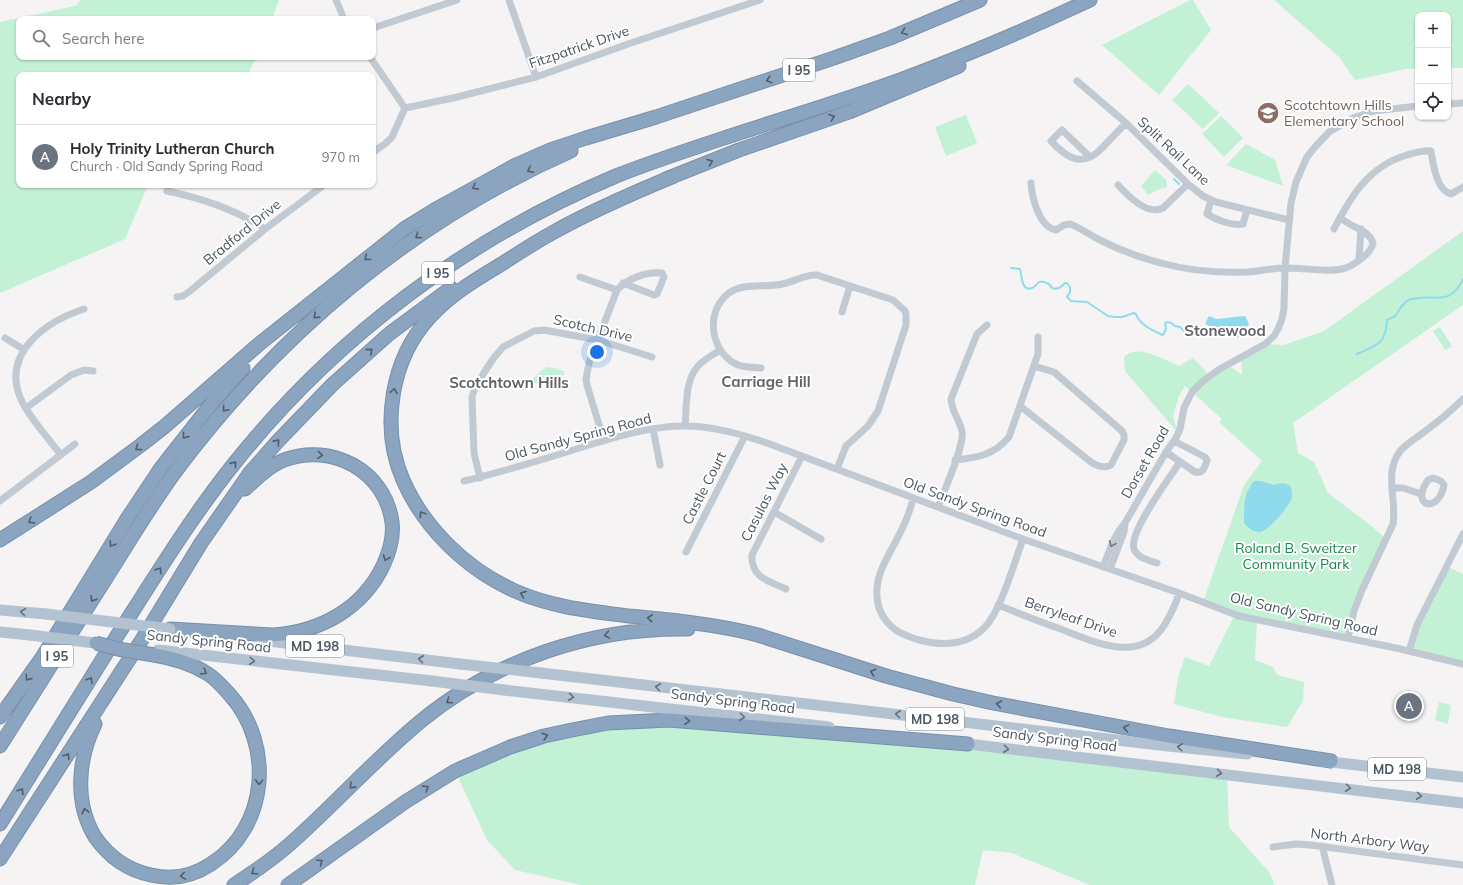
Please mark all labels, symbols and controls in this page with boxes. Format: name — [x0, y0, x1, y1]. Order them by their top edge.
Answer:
map controls — [1415, 12, 1451, 120]
button: + — [1415, 12, 1451, 48]
search box — [16, 16, 376, 60]
street label: Fitzpatrick Drive — [526, 21, 632, 73]
icon: search — [30, 27, 52, 49]
one-way arrow — [901, 27, 908, 35]
text: Search here — [62, 29, 144, 48]
button: − — [1415, 48, 1451, 84]
road number: I 95 — [783, 59, 815, 81]
one-way arrow — [765, 75, 772, 84]
button: locate — [1415, 84, 1451, 120]
text: Nearby — [32, 88, 91, 109]
place label: Scotchtown Hills Elementary School — [1284, 96, 1404, 130]
school or university icon: Scotchtown Hills Elementary School — [1255, 100, 1281, 126]
street label: Split Rail Lane — [1134, 113, 1214, 189]
one-way arrow — [829, 114, 836, 122]
text: Holy Trinity Lutheran Church — [70, 139, 275, 158]
text: A — [40, 149, 50, 165]
text: 970 m — [322, 149, 360, 165]
text: Church · Old Sandy Spring Road — [70, 158, 263, 174]
one-way arrow — [707, 158, 714, 166]
one-way arrow — [527, 166, 534, 173]
one-way arrow — [472, 182, 480, 190]
street label: Bradford Drive — [200, 195, 284, 269]
one-way arrow — [415, 232, 422, 239]
one-way arrow — [364, 253, 371, 260]
road number: I 95 — [422, 262, 454, 284]
street label: Scotch Drive — [552, 310, 634, 346]
one-way arrow — [313, 312, 320, 319]
district label: Stonewood — [1184, 321, 1266, 340]
your location — [587, 342, 607, 362]
one-way arrow — [365, 348, 373, 355]
district label: Carriage Hill — [721, 372, 811, 391]
district label: Scotchtown Hills — [449, 373, 569, 392]
one-way arrow — [389, 388, 398, 394]
one-way arrow — [222, 405, 229, 412]
street label: Old Sandy Spring Road — [503, 409, 653, 465]
street label: Dorset Road — [1117, 422, 1173, 502]
one-way arrow — [183, 432, 190, 439]
one-way arrow — [273, 439, 280, 447]
one-way arrow — [135, 443, 142, 450]
street label: Castle Court — [678, 448, 730, 528]
one-way arrow — [317, 450, 323, 459]
street label: Casulas Way — [737, 459, 792, 544]
one-way arrow — [229, 462, 236, 469]
street label: Old Sandy Spring Road — [901, 473, 1049, 541]
one-way arrow — [419, 511, 427, 518]
one-way arrow — [28, 516, 35, 524]
park label: Roland B. Sweitzer Community Park — [1235, 539, 1358, 573]
one-way arrow — [109, 540, 117, 547]
one-way arrow — [1109, 540, 1117, 547]
one-way arrow — [383, 554, 391, 562]
one-way arrow — [154, 567, 162, 574]
street label: Old Sandy Spring Road — [1228, 588, 1380, 640]
one-way arrow — [519, 590, 526, 598]
street label: Berryleaf Drive — [1022, 593, 1120, 641]
one-way arrow — [90, 595, 98, 602]
one-way arrow — [20, 608, 26, 617]
one-way arrow — [647, 614, 653, 623]
street label: Sandy Spring Road — [146, 626, 272, 656]
one-way arrow — [604, 631, 610, 639]
road number: MD 198 — [286, 635, 344, 657]
road number: I 95 — [41, 645, 73, 667]
one-way arrow — [418, 655, 424, 664]
one-way arrow — [249, 656, 255, 665]
one-way arrow — [200, 668, 207, 675]
one-way arrow — [869, 668, 876, 677]
one-way arrow — [26, 673, 33, 680]
one-way arrow — [85, 677, 92, 684]
one-way arrow — [655, 682, 661, 691]
street label: Sandy Spring Road — [670, 684, 796, 718]
pin: A — [1396, 691, 1422, 721]
one-way arrow — [568, 692, 574, 701]
one-way arrow — [446, 696, 453, 703]
one-way arrow — [995, 701, 1002, 709]
road number: MD 198 — [906, 708, 964, 730]
one-way arrow — [895, 710, 901, 719]
one-way arrow — [739, 712, 745, 721]
one-way arrow — [684, 717, 690, 726]
street label: Sandy Spring Road — [992, 722, 1118, 756]
one-way arrow — [1123, 725, 1129, 733]
one-way arrow — [542, 733, 548, 741]
one-way arrow — [1177, 743, 1183, 752]
one-way arrow — [1003, 744, 1009, 753]
one-way arrow — [62, 753, 69, 760]
road number: MD 198 — [1368, 758, 1426, 780]
one-way arrow — [1216, 769, 1222, 778]
one-way arrow — [255, 779, 263, 785]
one-way arrow — [349, 781, 356, 788]
one-way arrow — [1345, 784, 1351, 793]
one-way arrow — [422, 785, 429, 793]
one-way arrow — [16, 788, 23, 795]
one-way arrow — [1416, 792, 1422, 801]
one-way arrow — [81, 808, 89, 814]
street label: North Arbory Way — [1310, 824, 1431, 856]
one-way arrow — [315, 860, 322, 867]
one-way arrow — [251, 867, 258, 875]
one-way arrow — [180, 871, 186, 880]

